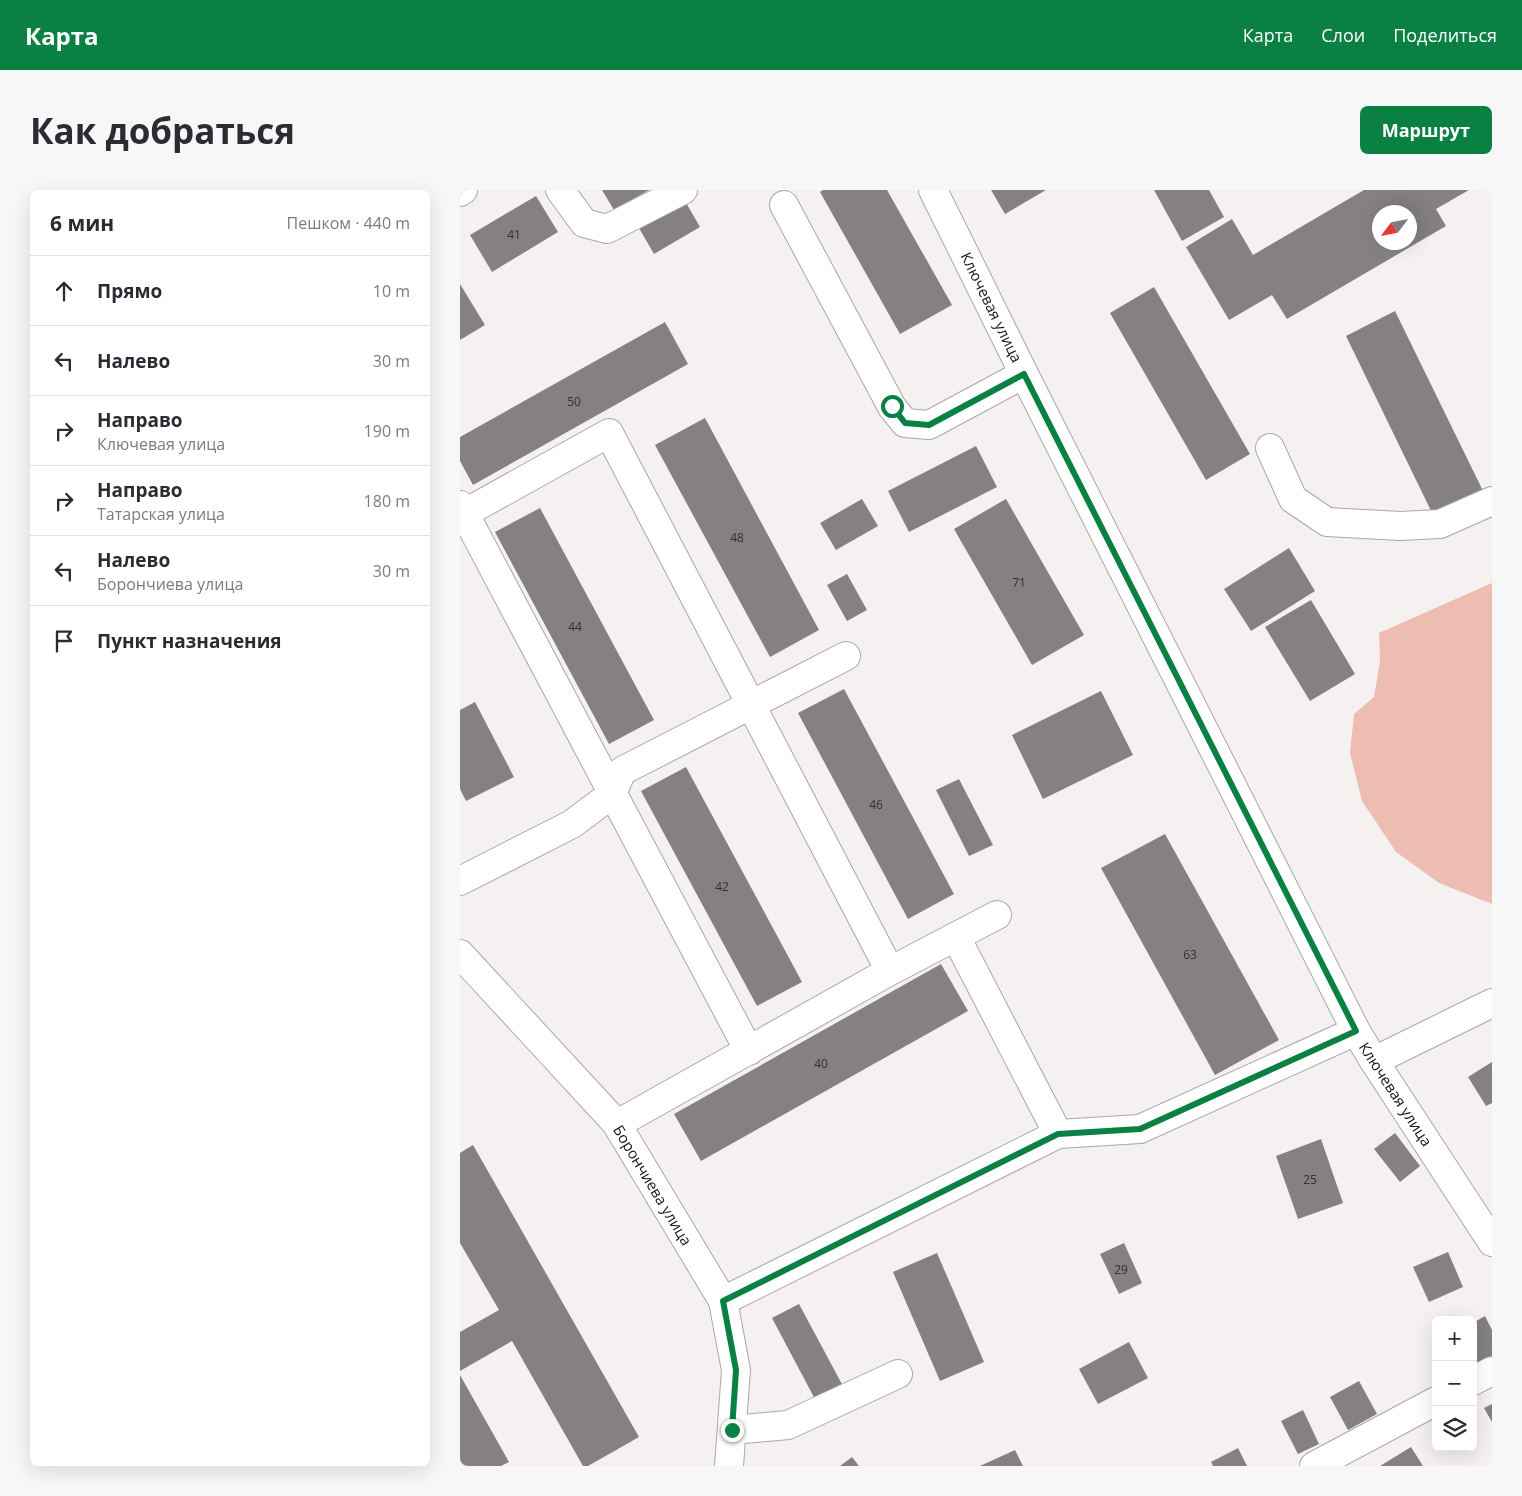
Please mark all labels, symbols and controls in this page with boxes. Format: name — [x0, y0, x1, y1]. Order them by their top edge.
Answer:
text: Карта — [25, 19, 99, 52]
text: Карта — [1243, 23, 1293, 47]
text: Слои — [1321, 23, 1365, 47]
text: Поделиться — [1393, 23, 1497, 47]
button: Маршрут — [1360, 106, 1492, 154]
text: Как добраться — [30, 107, 295, 154]
north arrow — [1372, 205, 1417, 250]
text: 6 мин — [50, 209, 114, 237]
text: Пешком · 440 m — [287, 212, 410, 234]
house number: 41 — [507, 226, 521, 243]
street label: Ключевая улица — [957, 249, 1027, 365]
icon: ahead — [50, 277, 78, 305]
text: Прямо — [97, 278, 162, 304]
text: 10 m — [373, 280, 410, 302]
icon: left — [50, 347, 78, 375]
text: Налево — [97, 348, 170, 374]
text: 30 m — [373, 350, 410, 372]
house number: 50 — [567, 393, 581, 410]
route start — [881, 395, 904, 418]
text: Направо — [97, 407, 183, 433]
icon: right — [50, 417, 78, 445]
text: 190 m — [364, 420, 410, 442]
text: Ключевая улица — [97, 433, 225, 455]
text: Направо — [97, 477, 183, 503]
icon: right — [50, 487, 78, 515]
text: 180 m — [364, 490, 410, 512]
text: Татарская улица — [97, 503, 225, 525]
house number: 48 — [730, 529, 744, 546]
text: Налево — [97, 547, 170, 573]
icon: left — [50, 557, 78, 585]
text: 30 m — [373, 560, 410, 582]
text: Борончиева улица — [97, 573, 243, 595]
house number: 71 — [1012, 574, 1026, 591]
house number: 44 — [568, 618, 582, 635]
icon: arrive — [50, 627, 78, 655]
text: Пункт назначения — [97, 628, 282, 654]
house number: 46 — [869, 796, 883, 813]
house number: 42 — [715, 878, 729, 895]
house number: 63 — [1183, 946, 1197, 963]
street label: Ключевая улица — [1355, 1038, 1437, 1150]
house number: 40 — [814, 1055, 828, 1072]
street label: Борончиева улица — [609, 1121, 697, 1249]
house number: 25 — [1303, 1171, 1317, 1188]
house number: 29 — [1114, 1261, 1128, 1278]
map controls — [1432, 1316, 1477, 1451]
button: + — [1432, 1316, 1477, 1361]
button: − — [1432, 1361, 1477, 1406]
button: layers — [1432, 1406, 1477, 1451]
route end — [721, 1419, 744, 1442]

